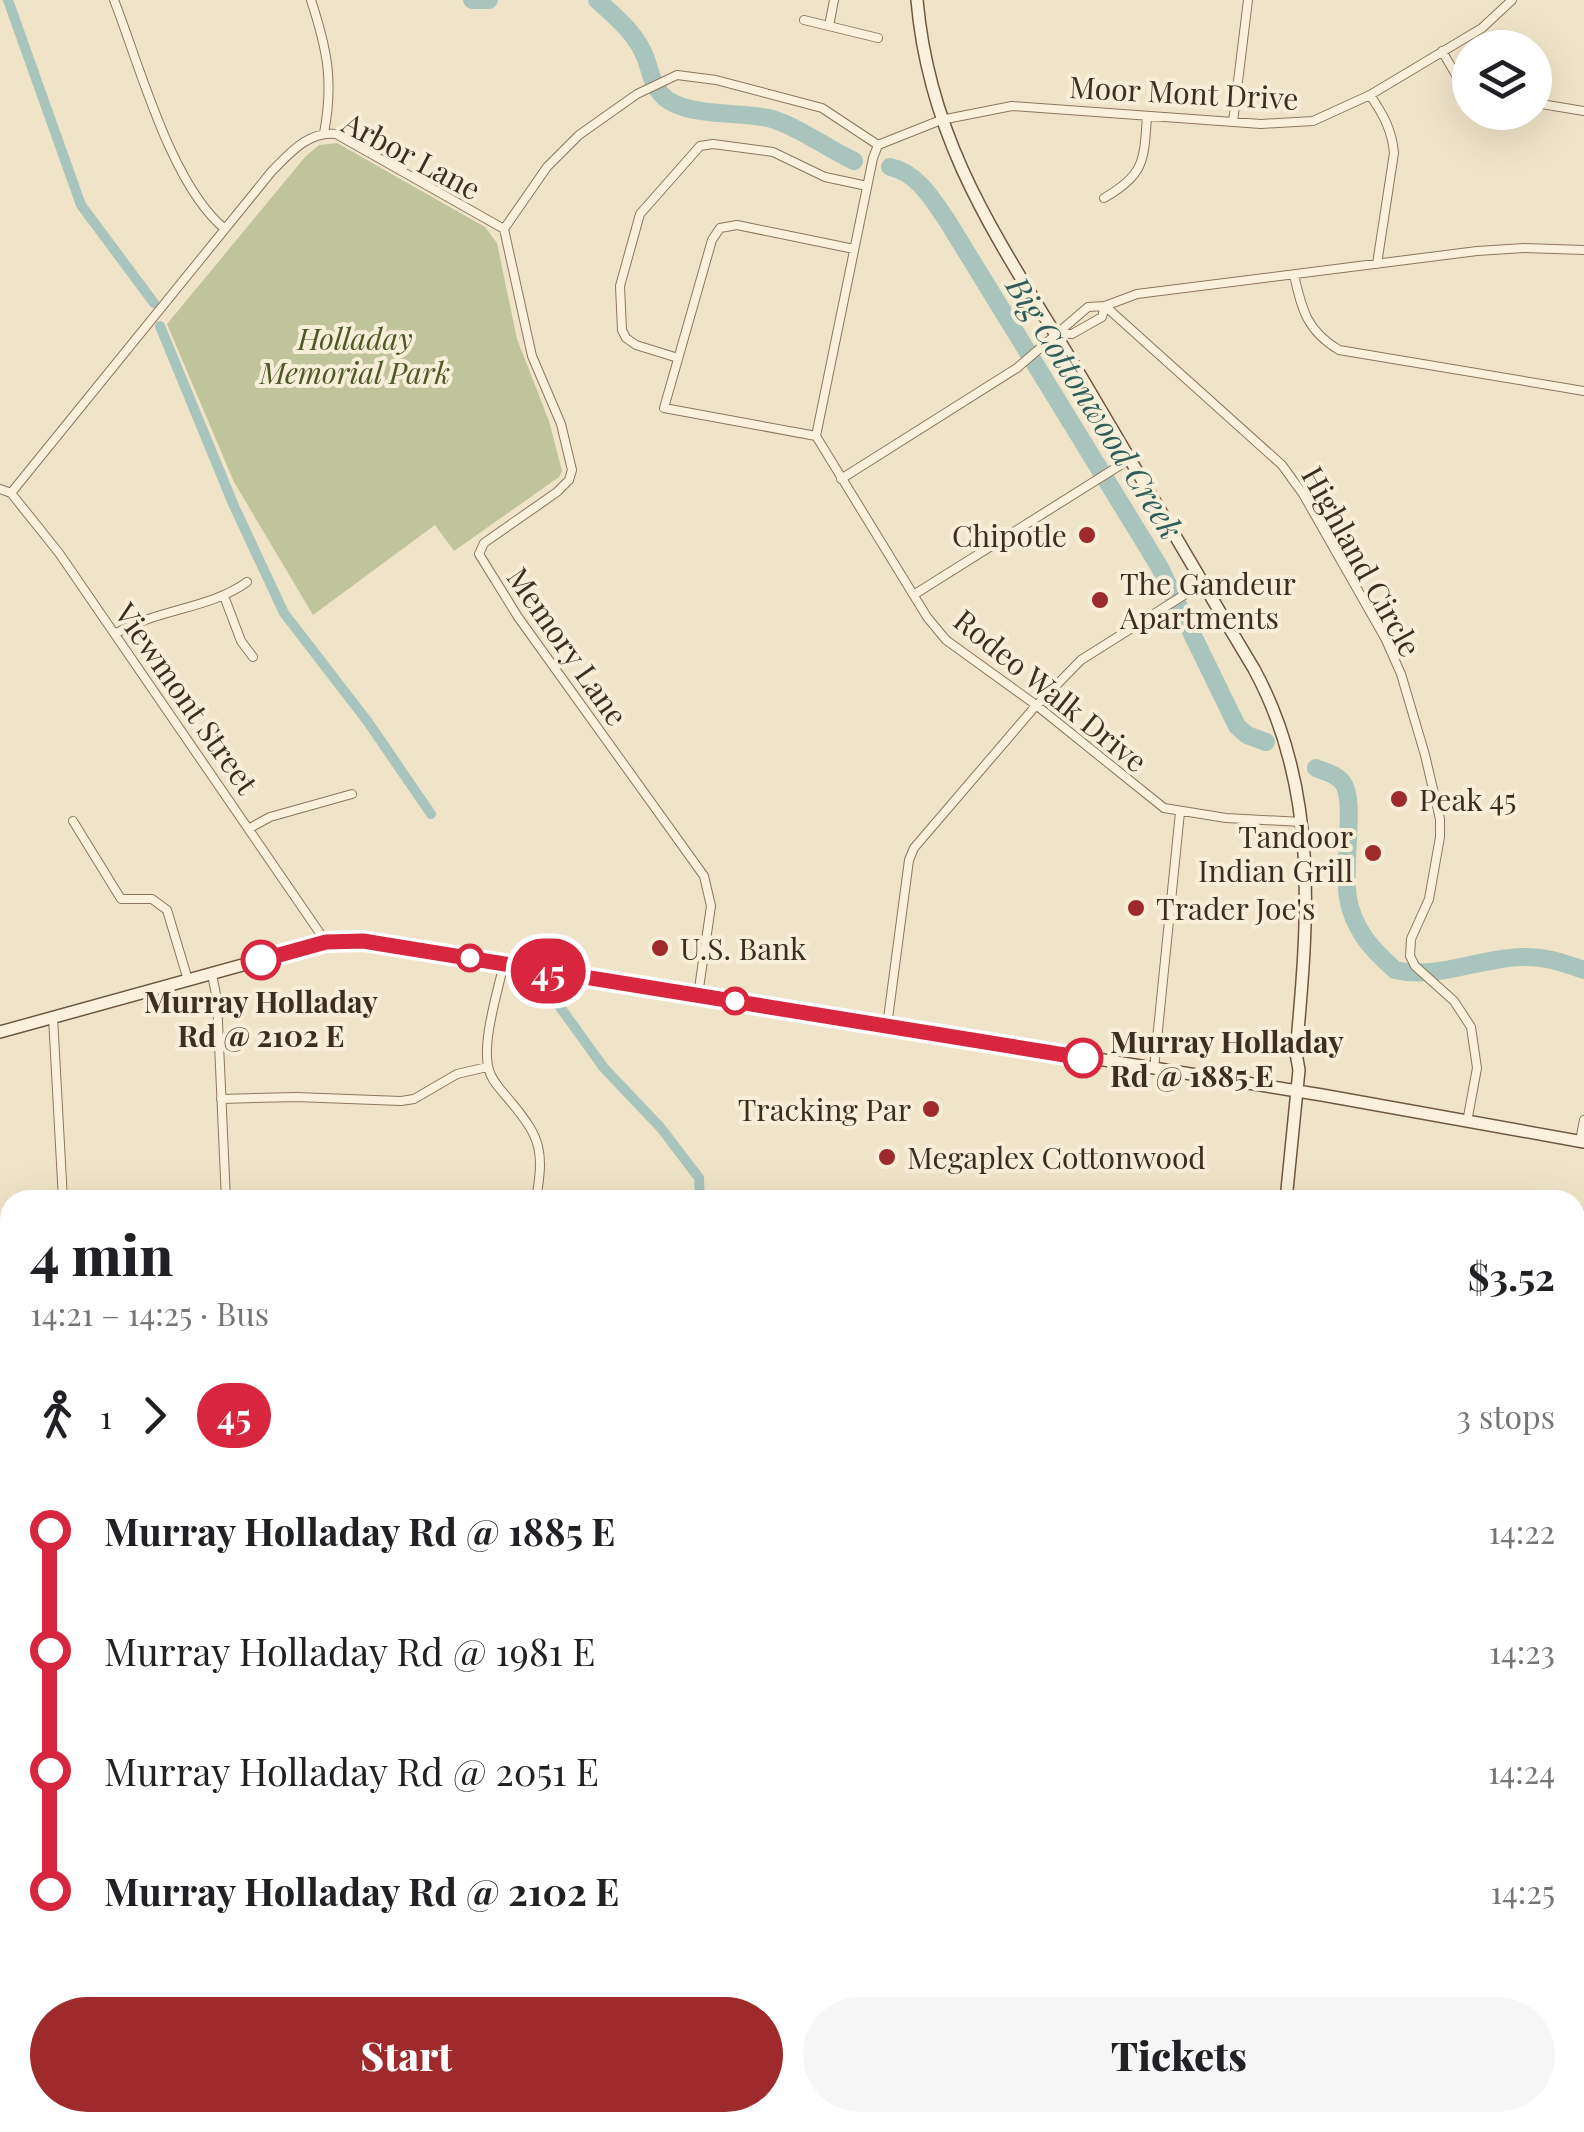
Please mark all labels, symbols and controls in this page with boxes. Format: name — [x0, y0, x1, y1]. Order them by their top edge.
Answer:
map controls — [1452, 30, 1552, 130]
button: layers — [1452, 30, 1552, 130]
street label: Moor Mont Drive — [1068, 66, 1300, 118]
street label: Arbor Lane — [335, 101, 488, 208]
water label: Big Cottonwood Creek — [997, 266, 1194, 546]
park label: Holladay Memorial Park — [258, 318, 450, 392]
street label: Highland Circle — [1293, 459, 1431, 663]
place label: Chipotle — [952, 515, 1067, 555]
marker: Chipotle — [1076, 524, 1098, 546]
street label: Memory Lane — [499, 559, 637, 733]
place label: The Gandeur Apartments — [1119, 563, 1296, 637]
marker: The Gandeur Apartments — [1089, 589, 1111, 611]
street label: Viewmont Street — [106, 594, 268, 802]
street label: Rodeo Walk Drive — [946, 600, 1156, 780]
place label: Peak 45 — [1419, 779, 1517, 819]
marker: Peak 45 — [1388, 788, 1410, 810]
place label: Tandoor Indian Grill — [1198, 816, 1353, 890]
marker: Tandoor Indian Grill — [1362, 842, 1384, 864]
place label: Trader Joe's — [1156, 888, 1315, 928]
marker: Trader Joe's — [1125, 897, 1147, 919]
place label: U.S. Bank — [680, 928, 807, 968]
marker: U.S. Bank — [649, 937, 671, 959]
line badge: 45 — [503, 938, 593, 1004]
marker: Murray Holladay Rd @ 2102 E — [242, 941, 280, 979]
unlabelled marker — [457, 945, 483, 971]
text: 45 — [531, 948, 565, 995]
place label: Murray Holladay Rd @ 2102 E — [144, 981, 378, 1055]
unlabelled marker — [722, 988, 748, 1014]
place label: Murray Holladay Rd @ 1885 E — [1110, 1021, 1344, 1095]
marker: Murray Holladay Rd @ 1885 E — [1064, 1039, 1102, 1077]
place label: Tracking Par — [738, 1089, 911, 1129]
marker: Tracking Par — [920, 1098, 942, 1120]
place label: Megaplex Cottonwood — [907, 1137, 1206, 1177]
marker: Megaplex Cottonwood — [876, 1146, 898, 1168]
text: 4 min — [30, 1216, 173, 1290]
text: $3.52 — [1468, 1250, 1555, 1301]
text: 14:21 – 14:25 · Bus — [30, 1291, 269, 1334]
icon: walk — [30, 1388, 85, 1443]
icon: forward — [127, 1388, 182, 1443]
text: 45 — [217, 1392, 251, 1439]
text: 1 — [100, 1394, 112, 1437]
text: 3 stops — [1457, 1394, 1555, 1437]
text: Murray Holladay Rd @ 1885 E — [104, 1505, 615, 1556]
text: 14:22 — [1488, 1509, 1555, 1552]
text: Murray Holladay Rd @ 1981 E — [104, 1625, 595, 1676]
text: 14:23 — [1489, 1629, 1555, 1672]
text: Murray Holladay Rd @ 2051 E — [104, 1745, 599, 1796]
text: 14:24 — [1488, 1749, 1555, 1792]
text: Murray Holladay Rd @ 2102 E — [104, 1865, 619, 1916]
text: 14:25 — [1490, 1869, 1555, 1912]
button: Start — [30, 1997, 783, 2112]
button: Tickets — [803, 1997, 1555, 2112]

